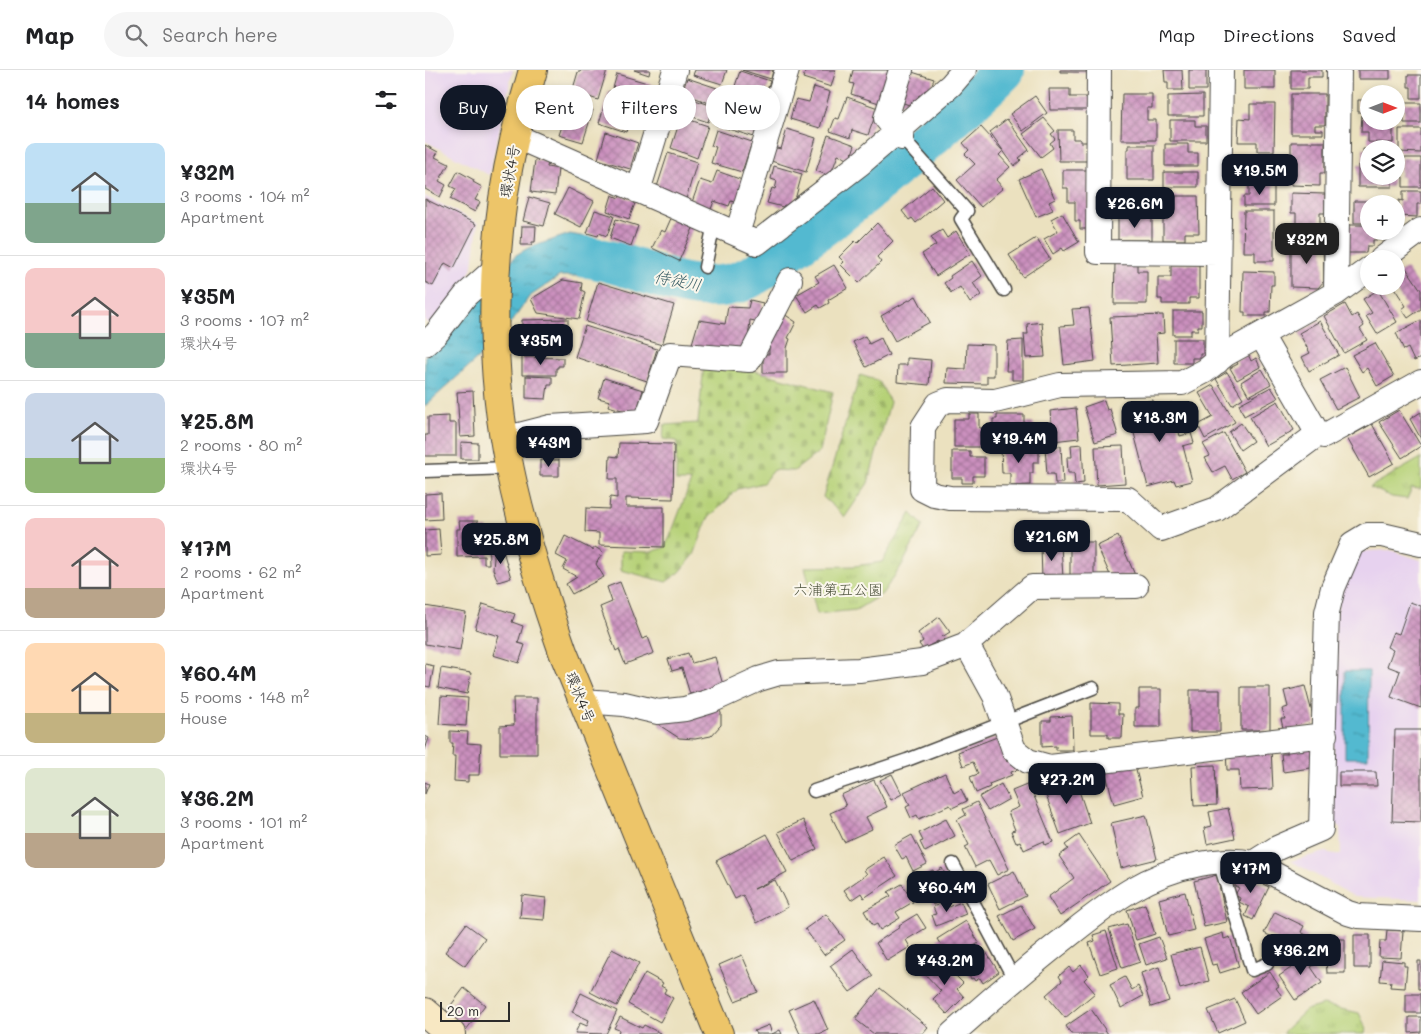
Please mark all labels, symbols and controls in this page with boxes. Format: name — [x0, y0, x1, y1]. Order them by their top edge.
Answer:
search box — [104, 12, 454, 57]
text: Map — [25, 19, 74, 50]
icon: search — [122, 21, 150, 49]
text: Search here — [162, 22, 278, 47]
text: Map — [1158, 23, 1195, 47]
text: Directions — [1223, 23, 1315, 47]
text: Saved — [1343, 23, 1396, 47]
chip: Buy — [440, 85, 506, 130]
chip: Rent — [516, 85, 593, 130]
chip: Filters — [603, 85, 696, 130]
chip: New — [706, 85, 780, 130]
north arrow — [1360, 85, 1405, 130]
map controls — [1360, 85, 1405, 295]
icon: filters — [372, 86, 400, 114]
text: 14 homes — [25, 87, 120, 114]
button: layers — [1360, 140, 1405, 185]
street label: 環状4号 — [494, 143, 524, 199]
pin: ¥19.5M — [1219, 154, 1301, 196]
text: ¥32M — [180, 158, 235, 185]
text: ¥19.5M — [1233, 159, 1287, 180]
icon: home — [65, 163, 125, 223]
text: 3 rooms · 104 m² — [180, 185, 310, 206]
pin: ¥26.6M — [1094, 186, 1176, 229]
text: ¥26.6M — [1107, 192, 1163, 213]
button: + — [1360, 195, 1405, 240]
text: Apartment — [180, 206, 265, 227]
pin: ¥32M — [1277, 222, 1337, 265]
text: ¥32M — [1286, 228, 1328, 249]
button: − — [1360, 250, 1405, 295]
water label: 侍従川 — [652, 265, 704, 295]
text: ¥35M — [180, 282, 236, 309]
icon: home — [65, 288, 125, 348]
text: 3 rooms · 107 m² — [180, 309, 309, 330]
pin: ¥35M — [511, 324, 571, 366]
text: ¥35M — [520, 329, 562, 350]
text: 環状4号 — [180, 332, 237, 353]
pin: ¥18.3M — [1119, 400, 1201, 443]
text: ¥18.3M — [1133, 406, 1187, 427]
text: ¥25.8M — [180, 407, 254, 434]
icon: home — [65, 413, 125, 473]
pin: ¥19.4M — [978, 422, 1060, 464]
pin: ¥43M — [519, 426, 579, 468]
text: ¥19.4M — [991, 427, 1047, 448]
text: ¥43M — [527, 431, 571, 452]
text: 2 rooms · 80 m² — [180, 434, 302, 455]
text: 環状4号 — [180, 457, 237, 478]
pin: ¥21.6M — [1011, 520, 1093, 562]
pin: ¥25.8M — [460, 522, 542, 565]
text: ¥21.6M — [1025, 525, 1079, 546]
text: ¥25.8M — [473, 528, 529, 549]
text: ¥17M — [180, 534, 232, 561]
icon: home — [65, 538, 125, 598]
text: 2 rooms · 62 m² — [180, 561, 301, 582]
park label: 六浦第五公園 — [793, 579, 883, 599]
text: Apartment — [180, 582, 265, 603]
text: ¥60.4M — [180, 659, 257, 686]
icon: home — [65, 663, 125, 723]
street label: 環状4号 — [562, 668, 600, 726]
text: 5 rooms · 148 m² — [180, 686, 309, 707]
text: House — [180, 707, 227, 728]
pin: ¥27.2M — [1026, 762, 1108, 805]
text: ¥27.2M — [1039, 768, 1095, 789]
text: ¥36.2M — [180, 784, 254, 811]
icon: home — [65, 788, 125, 848]
text: 3 rooms · 101 m² — [180, 811, 307, 832]
text: Apartment — [180, 832, 265, 853]
pin: ¥17M — [1221, 852, 1281, 894]
text: ¥17M — [1231, 857, 1271, 878]
pin: ¥60.4M — [906, 870, 988, 913]
text: ¥60.4M — [918, 876, 976, 897]
pin: ¥36.2M — [1260, 934, 1342, 976]
text: ¥36.2M — [1273, 939, 1329, 960]
pin: ¥43.2M — [904, 944, 986, 986]
text: ¥43.2M — [916, 949, 974, 970]
scale bar — [440, 999, 510, 1022]
text: 20 m — [447, 1001, 479, 1020]

